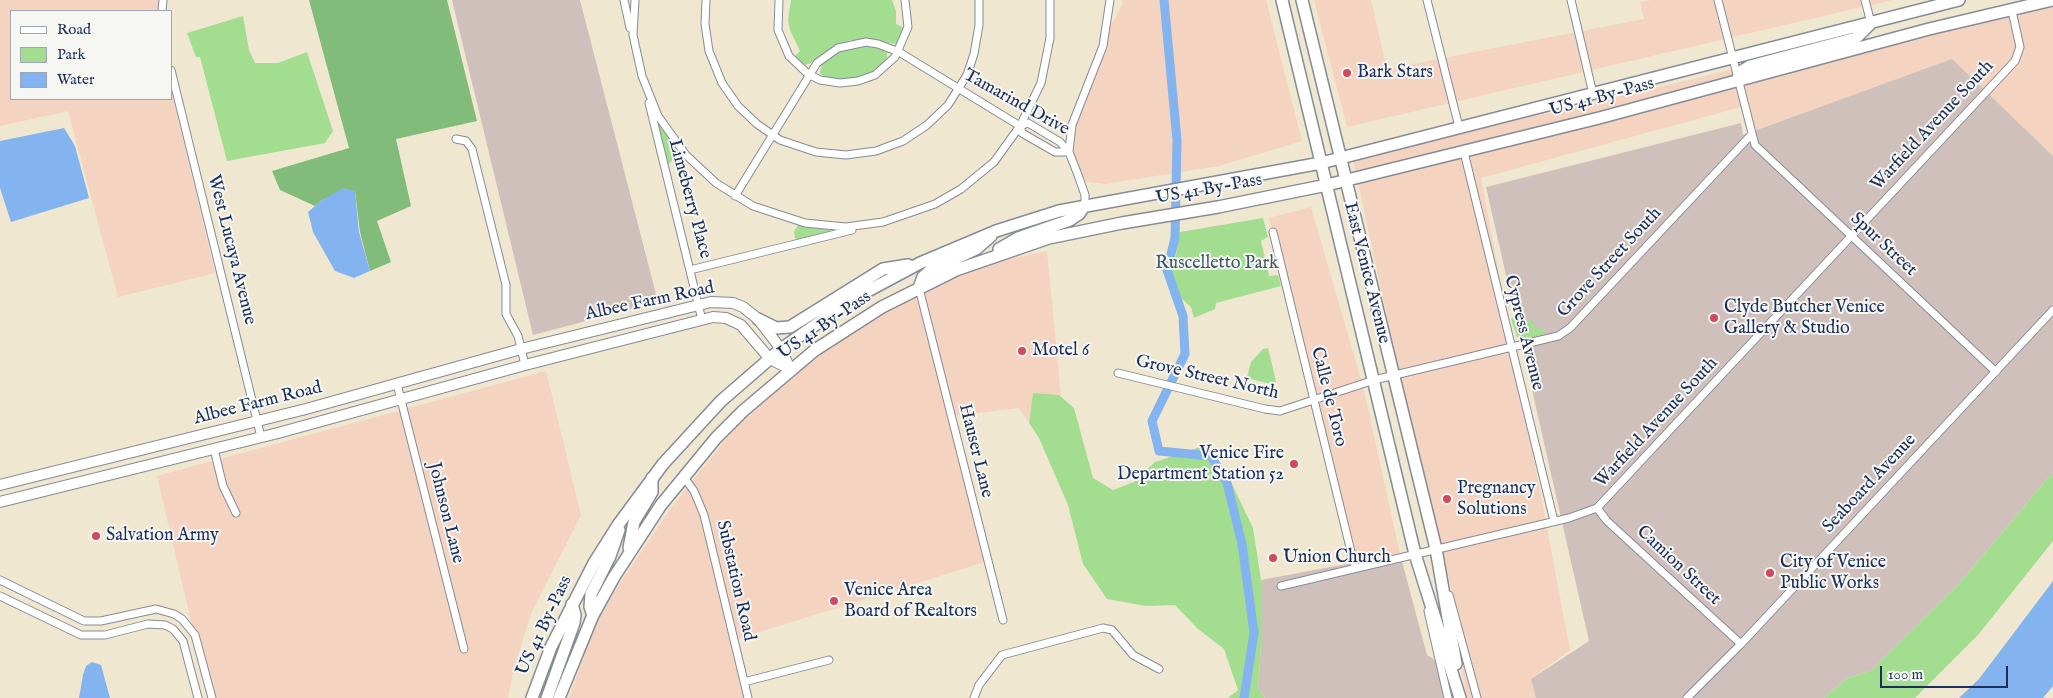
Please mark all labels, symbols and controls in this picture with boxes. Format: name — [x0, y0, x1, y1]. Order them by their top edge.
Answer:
legend — [10, 10, 172, 100]
text: Road — [57, 20, 91, 39]
text: Park — [57, 45, 86, 64]
street label: Warfield Avenue South — [1867, 56, 1999, 196]
place label: Bark Stars — [1357, 62, 1433, 84]
street label: Tamarind Drive — [959, 65, 1073, 141]
marker: Bark Stars — [1341, 67, 1353, 79]
text: Water — [57, 70, 94, 89]
street label: US 41 By-Pass — [1547, 74, 1657, 122]
street label: Limeberry Place — [663, 137, 715, 261]
street label: US 41 By-Pass — [1154, 170, 1264, 210]
street label: West Lucaya Avenue — [202, 173, 260, 327]
street label: East Venice Avenue — [1338, 200, 1394, 346]
street label: Grove Street South — [1553, 203, 1667, 323]
street label: Spur Street — [1845, 209, 1921, 281]
park label: Ruscelletto Park — [1155, 253, 1279, 275]
street label: Cypress Avenue — [1498, 273, 1548, 393]
street label: Albee Farm Road — [584, 278, 716, 326]
street label: US 41 By-Pass — [774, 287, 876, 365]
place label: Clyde Butcher Venice Gallery & Studio — [1724, 297, 1885, 340]
marker: Clyde Butcher Venice Gallery & Studio — [1708, 312, 1720, 324]
place label: Motel 6 — [1032, 340, 1089, 362]
marker: Motel 6 — [1016, 345, 1028, 357]
street label: Calle de Toro — [1305, 345, 1351, 449]
street label: Grove Street North — [1133, 351, 1281, 405]
street label: Warfield Avenue South — [1591, 353, 1723, 493]
street label: Albee Farm Road — [192, 378, 324, 430]
street label: Hauser Lane — [953, 402, 997, 500]
street label: Seaboard Avenue — [1819, 430, 1921, 538]
place label: Venice Fire Department Station 52 — [1117, 443, 1284, 486]
marker: Venice Fire Department Station 52 — [1288, 458, 1300, 470]
street label: Johnson Lane — [422, 460, 468, 566]
place label: Pregnancy Solutions — [1457, 478, 1536, 520]
marker: Pregnancy Solutions — [1441, 493, 1453, 505]
street label: Substation Road — [711, 519, 759, 643]
street label: Camion Street — [1631, 522, 1725, 610]
place label: Salvation Army — [106, 525, 219, 547]
marker: Salvation Army — [90, 530, 102, 542]
place label: Union Church — [1283, 547, 1391, 569]
marker: Union Church — [1267, 552, 1279, 564]
place label: City of Venice Public Works — [1780, 552, 1886, 594]
marker: City of Venice Public Works — [1764, 567, 1776, 579]
street label: US 41 By-Pass — [512, 573, 578, 679]
place label: Venice Area Board of Realtors — [844, 580, 977, 622]
marker: Venice Area Board of Realtors — [828, 595, 840, 607]
scale bar — [1883, 656, 2010, 688]
text: 100 m — [1888, 665, 1923, 684]

